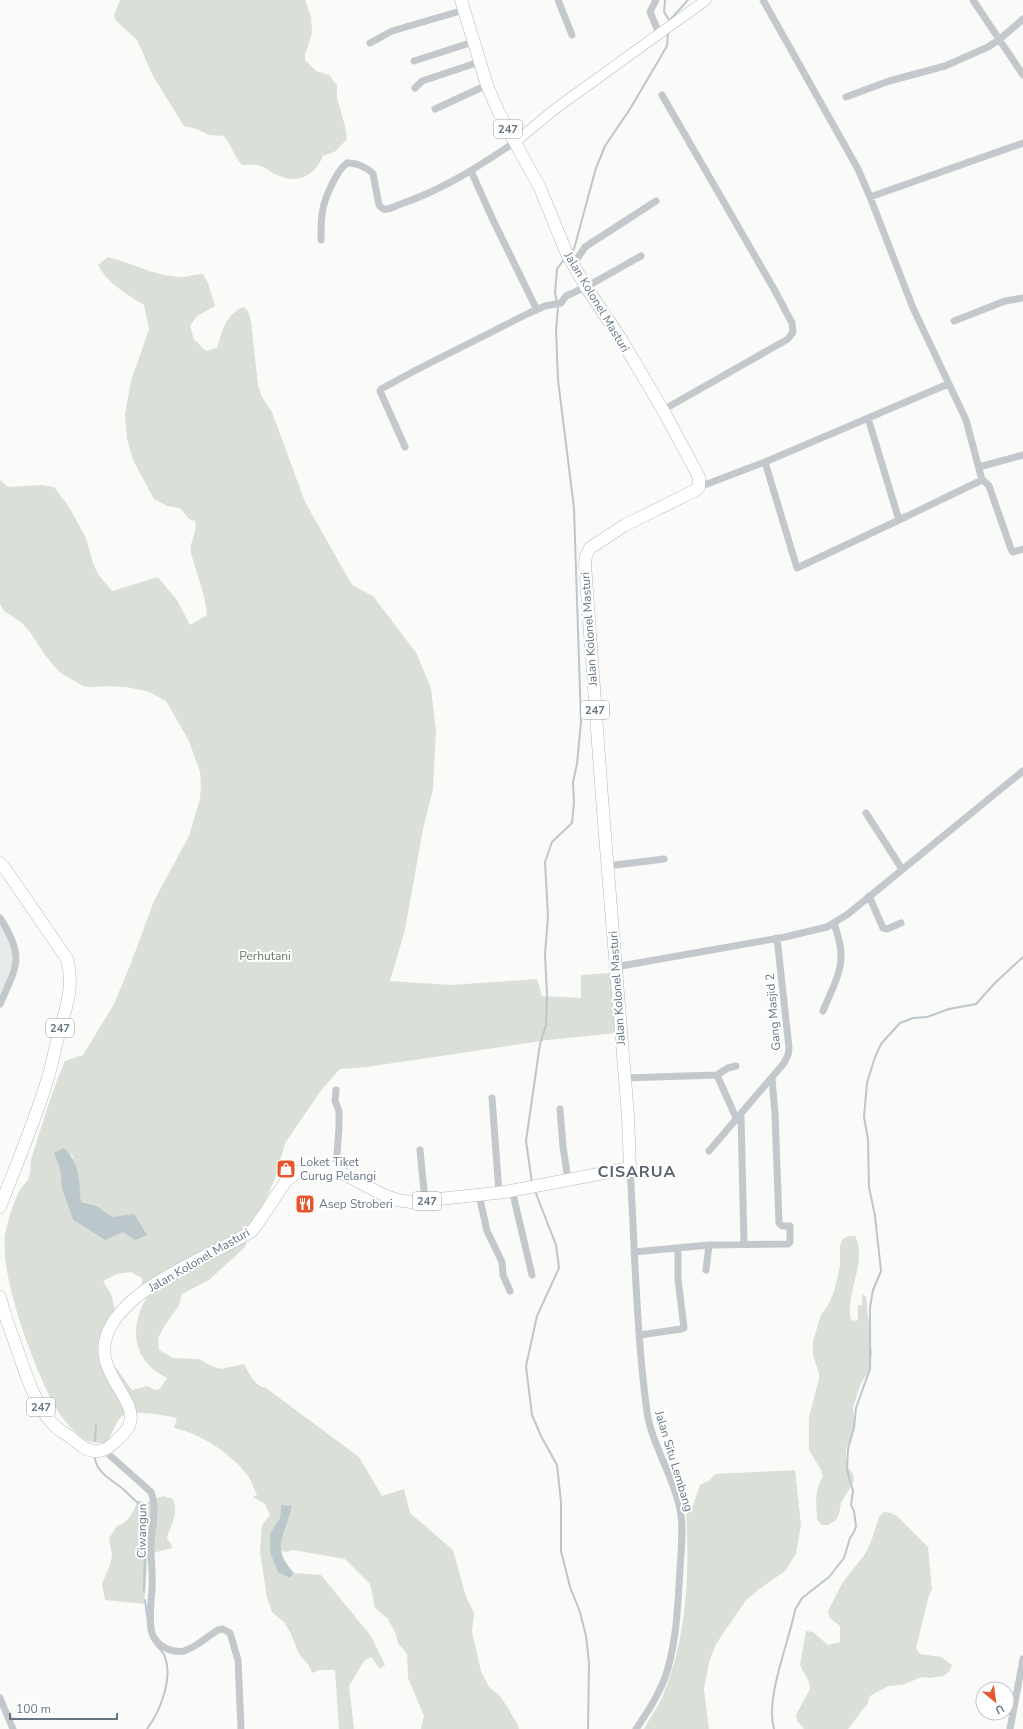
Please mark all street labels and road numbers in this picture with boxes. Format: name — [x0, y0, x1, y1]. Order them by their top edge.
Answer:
road number: 247 — [494, 120, 522, 138]
street label: Jalan Kolonel Masturi — [560, 248, 633, 355]
street label: Jalan Kolonel Masturi — [577, 571, 601, 688]
road number: 247 — [581, 701, 609, 719]
street label: Jalan Kolonel Masturi — [605, 930, 629, 1047]
street label: Gang Masjid 2 — [762, 973, 784, 1051]
road number: 247 — [46, 1019, 74, 1037]
road number: 247 — [413, 1192, 441, 1210]
street label: Jalan Kolonel Masturi — [145, 1224, 253, 1296]
road number: 247 — [27, 1398, 55, 1416]
street label: Jalan Situ Lembang — [651, 1408, 697, 1513]
street label: Ciwangun — [134, 1504, 150, 1558]

